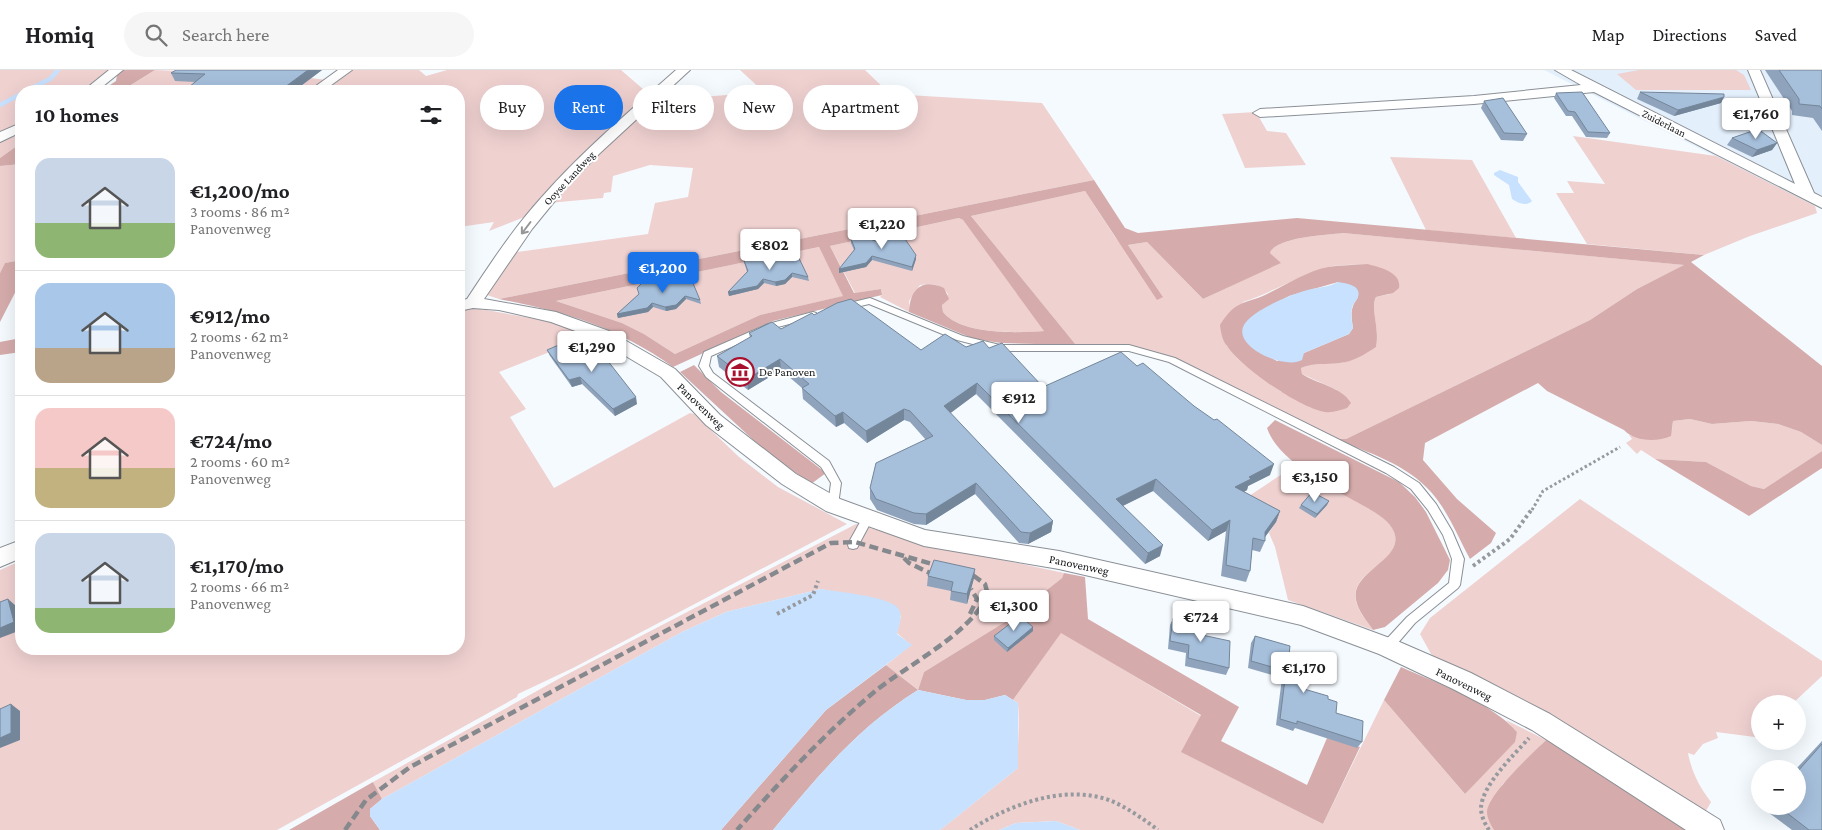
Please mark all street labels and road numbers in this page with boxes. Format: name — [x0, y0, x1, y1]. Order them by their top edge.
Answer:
street label: Zuiderlaan — [1640, 107, 1688, 139]
street label: Ooyse Landweg — [541, 148, 598, 208]
street label: Panovenweg — [674, 380, 728, 432]
street label: Panovenweg — [1048, 552, 1110, 578]
street label: Panovenweg — [1434, 664, 1495, 704]

